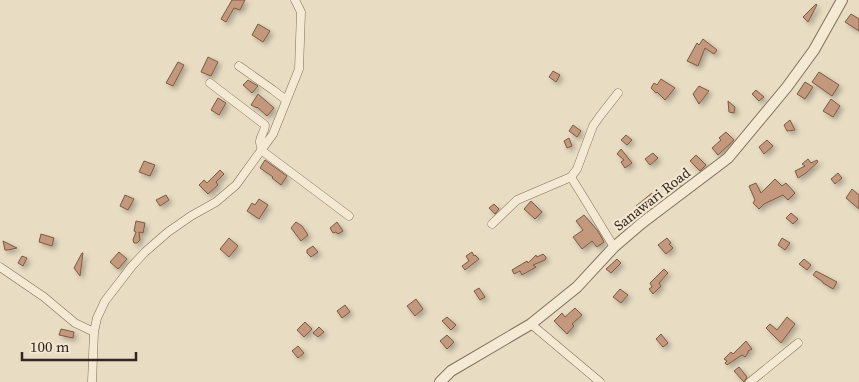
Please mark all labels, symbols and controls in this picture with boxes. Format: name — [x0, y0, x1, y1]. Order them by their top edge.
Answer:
street label: Sanawari Road — [610, 163, 695, 235]
scale bar — [22, 330, 136, 362]
text: 100 m — [30, 336, 70, 357]

